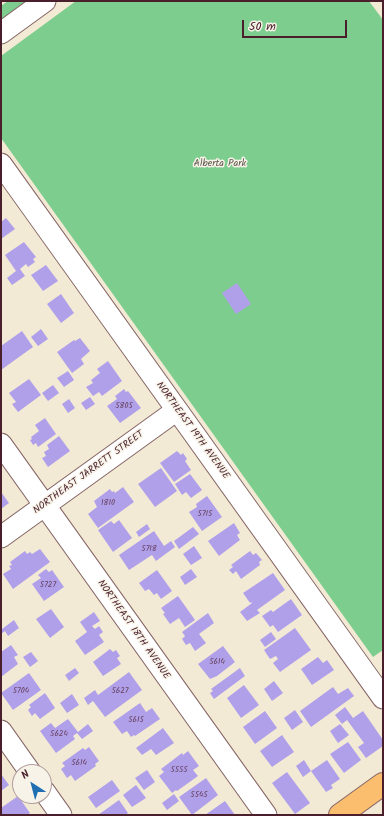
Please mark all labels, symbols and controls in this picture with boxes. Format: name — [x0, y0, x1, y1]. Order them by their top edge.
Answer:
scale bar — [244, 12, 349, 38]
text: 50 m — [249, 17, 276, 36]
park label: Alberta Park — [194, 158, 246, 170]
street label: NORTHEAST 19TH AVENUE — [153, 380, 231, 482]
house number: 5805 — [115, 402, 133, 412]
street label: NORTHEAST JARRETT STREET — [31, 429, 147, 517]
house number: 1810 — [101, 499, 115, 509]
house number: 5715 — [198, 510, 212, 520]
house number: 5718 — [141, 545, 157, 555]
street label: NORTHEAST 18TH AVENUE — [94, 578, 172, 682]
house number: 5727 — [40, 581, 56, 591]
house number: 5614 — [209, 658, 225, 668]
house number: 5704 — [13, 687, 29, 697]
house number: 5627 — [111, 687, 129, 697]
house number: 5615 — [128, 716, 144, 726]
house number: 5624 — [50, 730, 68, 740]
house number: 5614 — [71, 759, 87, 769]
north arrow — [12, 764, 52, 804]
text: N — [17, 766, 34, 784]
house number: 5555 — [170, 766, 188, 776]
house number: 5545 — [190, 791, 208, 801]

